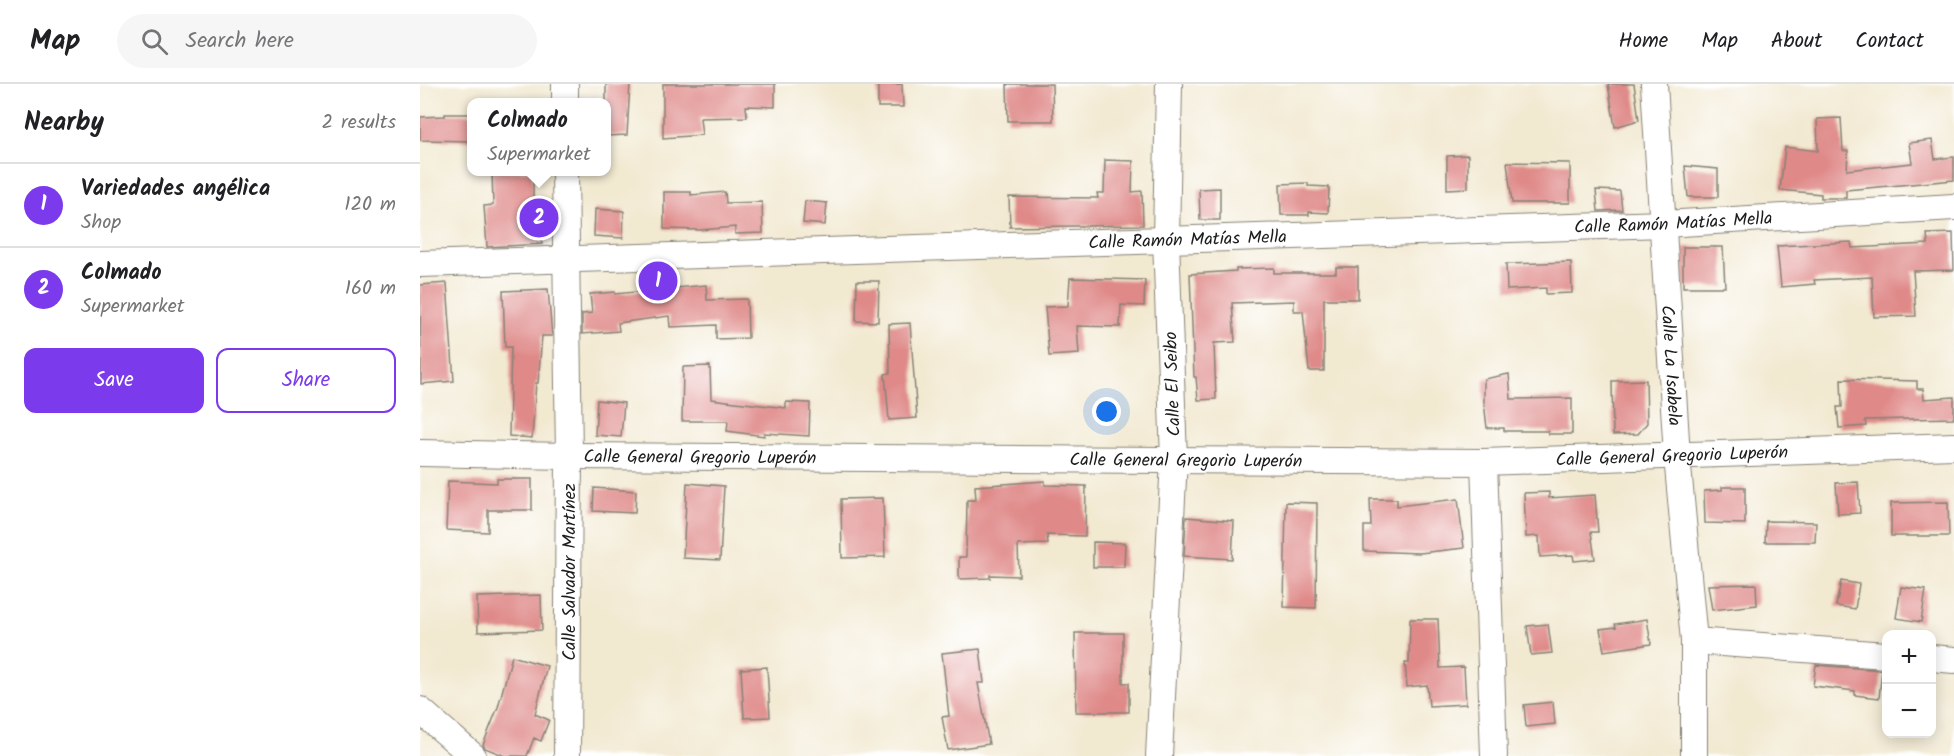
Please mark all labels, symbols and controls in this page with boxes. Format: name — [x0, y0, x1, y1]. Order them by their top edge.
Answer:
search box — [117, 14, 537, 68]
text: Map — [30, 19, 81, 64]
text: Search here — [186, 24, 294, 59]
icon: search — [138, 25, 171, 58]
text: Home — [1619, 25, 1668, 58]
text: Map — [1701, 25, 1738, 58]
text: About — [1771, 25, 1822, 58]
text: Contact — [1855, 25, 1924, 58]
popup — [467, 98, 611, 176]
text: Nearby — [24, 102, 104, 144]
text: Colmado — [487, 104, 568, 139]
text: 2 results — [321, 107, 396, 139]
text: Supermarket — [487, 139, 591, 171]
text: Variedades angélica — [81, 172, 270, 207]
text: 1 — [40, 189, 47, 221]
text: 120 m — [344, 189, 396, 221]
pin: 2 — [520, 196, 558, 240]
street label: Calle Ramón Matías Mella — [1574, 205, 1773, 243]
text: Shop — [81, 207, 121, 239]
street label: Calle Ramón Matías Mella — [1088, 223, 1287, 259]
text: Colmado — [81, 256, 162, 291]
pin: 1 — [638, 258, 678, 304]
text: 2 — [38, 273, 49, 305]
text: 160 m — [345, 273, 396, 305]
text: Supermarket — [81, 291, 184, 323]
street label: Calle La Isabela — [1652, 304, 1688, 427]
street label: Calle El Seibo — [1157, 331, 1190, 437]
button: Save — [24, 348, 204, 413]
button: Share — [216, 348, 396, 413]
your location — [1092, 397, 1121, 426]
street label: Calle General Gregorio Luperón — [1555, 439, 1789, 476]
street label: Calle General Gregorio Luperón — [584, 443, 816, 474]
street label: Calle General Gregorio Luperón — [1070, 446, 1302, 477]
street label: Calle Salvador Martínez — [556, 483, 585, 661]
map controls — [1882, 630, 1936, 738]
button: + — [1882, 630, 1936, 684]
button: − — [1882, 684, 1936, 738]

